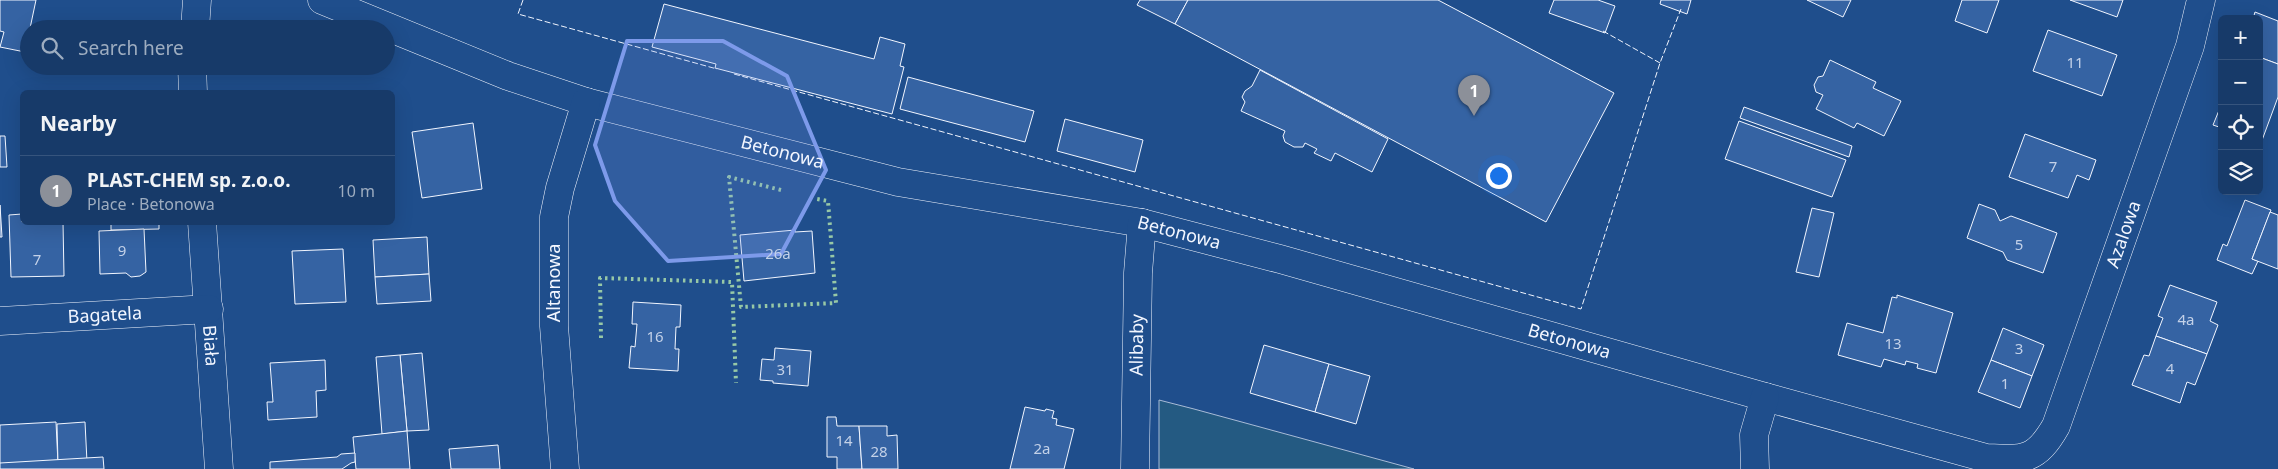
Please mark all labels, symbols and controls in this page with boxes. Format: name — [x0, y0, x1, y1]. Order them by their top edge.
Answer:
map controls — [2218, 15, 2263, 195]
button: + — [2218, 15, 2263, 60]
search box — [20, 20, 395, 75]
icon: search — [38, 34, 66, 62]
text: Search here — [78, 35, 184, 61]
house number: 11 — [2066, 52, 2084, 72]
button: − — [2218, 60, 2263, 105]
pin: 1 — [1458, 75, 1490, 116]
button: locate — [2218, 105, 2263, 150]
text: Nearby — [40, 109, 116, 137]
street label: Betonowa — [739, 129, 827, 174]
button: layers — [2218, 150, 2263, 195]
house number: 7 — [2049, 156, 2057, 176]
your location — [1486, 163, 1512, 189]
text: PLAST-CHEM sp. z.o.o. — [87, 167, 291, 193]
text: 1 — [51, 180, 61, 202]
text: 10 m — [338, 180, 375, 202]
text: Place · Betonowa — [87, 193, 215, 215]
street label: Azalowa — [2100, 197, 2146, 271]
street label: Betonowa — [1135, 209, 1224, 254]
house number: 5 — [2015, 234, 2023, 254]
house number: 9 — [118, 240, 126, 260]
house number: 26a — [765, 243, 791, 263]
street label: Altanowa — [541, 244, 565, 322]
house number: 7 — [33, 249, 41, 269]
street label: Bagatela — [67, 300, 143, 328]
house number: 4a — [2178, 309, 2195, 329]
street label: Alibaby — [1123, 313, 1148, 376]
street label: Betonowa — [1525, 317, 1614, 364]
street label: Biała — [198, 324, 225, 367]
house number: 16 — [646, 326, 664, 346]
house number: 13 — [1884, 333, 1902, 353]
house number: 3 — [2015, 338, 2023, 358]
house number: 4 — [2166, 358, 2175, 378]
house number: 31 — [776, 359, 794, 379]
house number: 1 — [2001, 373, 2009, 393]
house number: 14 — [835, 430, 853, 450]
house number: 2a — [1034, 438, 1051, 458]
house number: 28 — [870, 441, 888, 461]

